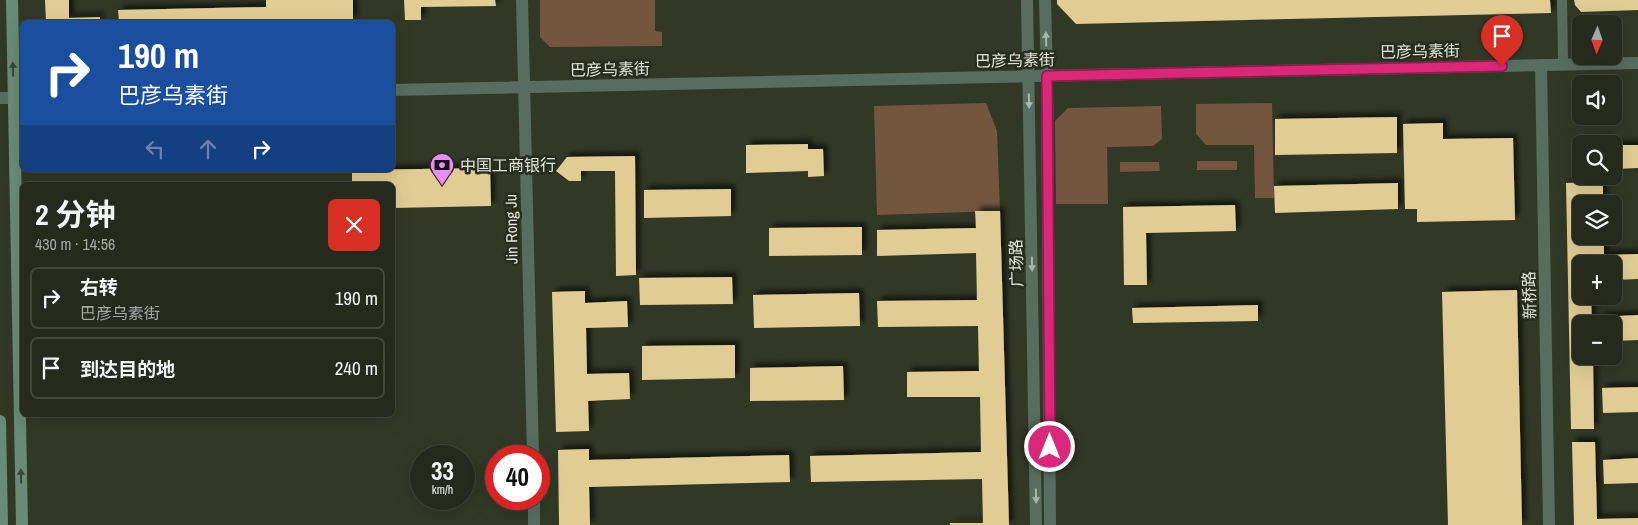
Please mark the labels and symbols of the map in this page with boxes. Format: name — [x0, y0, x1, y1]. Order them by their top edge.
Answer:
pin — [1481, 15, 1523, 66]
north arrow — [1572, 15, 1622, 65]
one-way arrow — [1042, 31, 1050, 47]
street label: 巴彦乌素街 — [1380, 39, 1460, 63]
street label: 巴彦乌素街 — [975, 48, 1055, 72]
street label: 巴彦乌素街 — [570, 57, 650, 81]
one-way arrow — [9, 61, 17, 77]
one-way arrow — [1025, 93, 1033, 109]
bank icon: 中国工商银行 — [429, 152, 455, 186]
place label: 中国工商银行 — [460, 154, 556, 176]
street label: Jin Rong Ju — [499, 194, 523, 264]
street label: 广场路 — [1005, 239, 1027, 287]
one-way arrow — [1028, 256, 1036, 272]
street label: 新桥路 — [1518, 271, 1540, 319]
position arrow — [1023, 420, 1075, 472]
speed limit sign: 40 — [485, 445, 550, 510]
one-way arrow — [17, 468, 25, 484]
one-way arrow — [1032, 488, 1040, 504]

